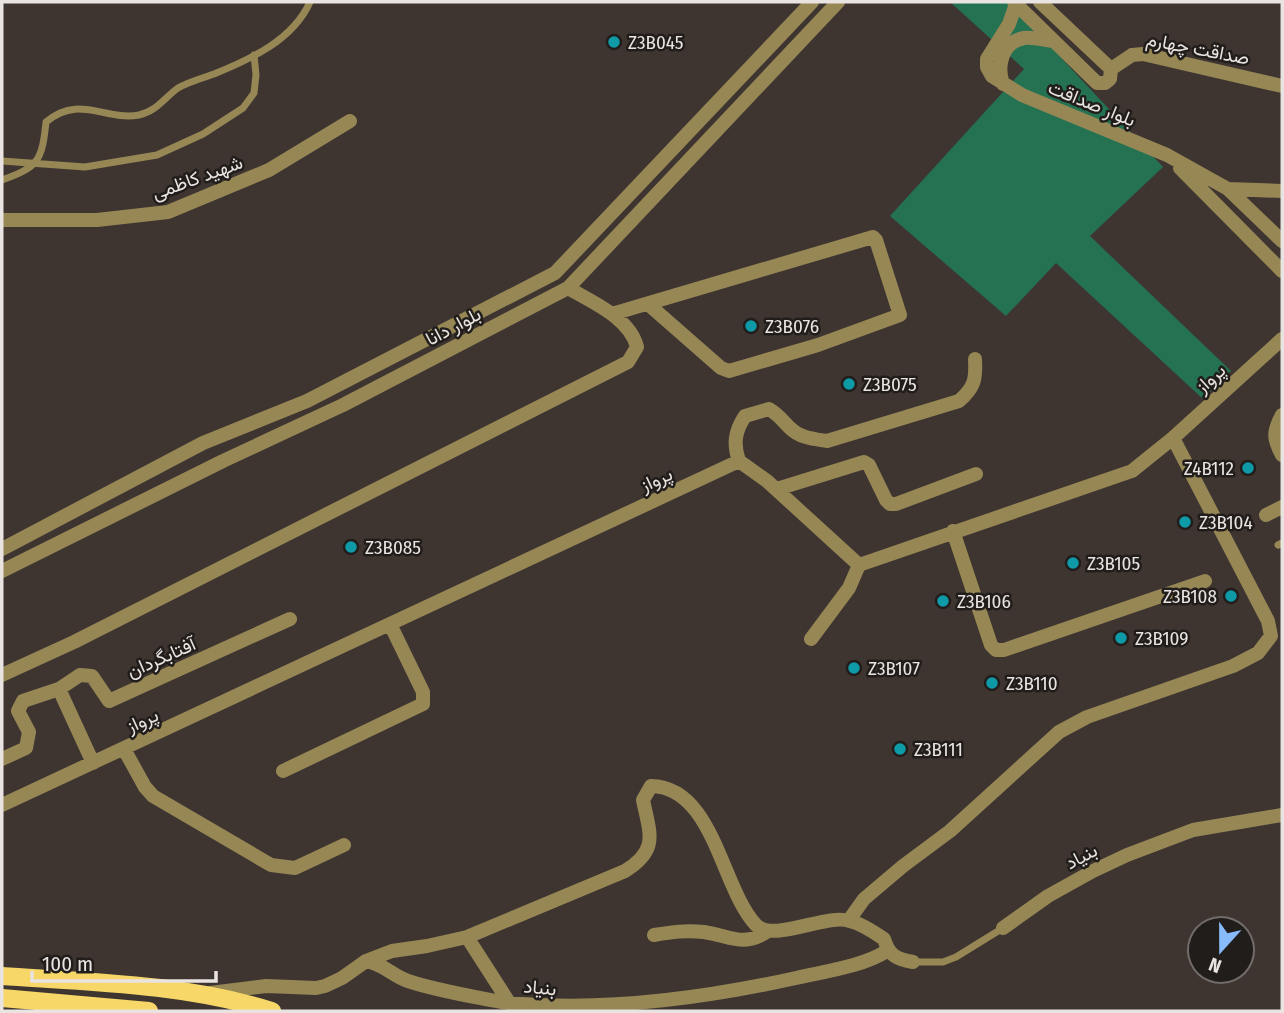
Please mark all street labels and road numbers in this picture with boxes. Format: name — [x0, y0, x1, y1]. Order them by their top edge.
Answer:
street label: صداقت چهارم — [1144, 27, 1251, 72]
street label: بلوار صداقت — [1045, 76, 1139, 131]
street label: شهید کاظمی — [149, 150, 246, 205]
street label: بلوار دانا — [422, 302, 485, 351]
street label: پرواز — [1190, 359, 1232, 400]
street label: پرواز — [635, 462, 677, 499]
street label: آفتابگردان — [123, 631, 201, 683]
street label: پرواز — [121, 703, 163, 740]
street label: بنیاد — [1061, 839, 1101, 874]
street label: بنیاد — [523, 975, 557, 1000]

